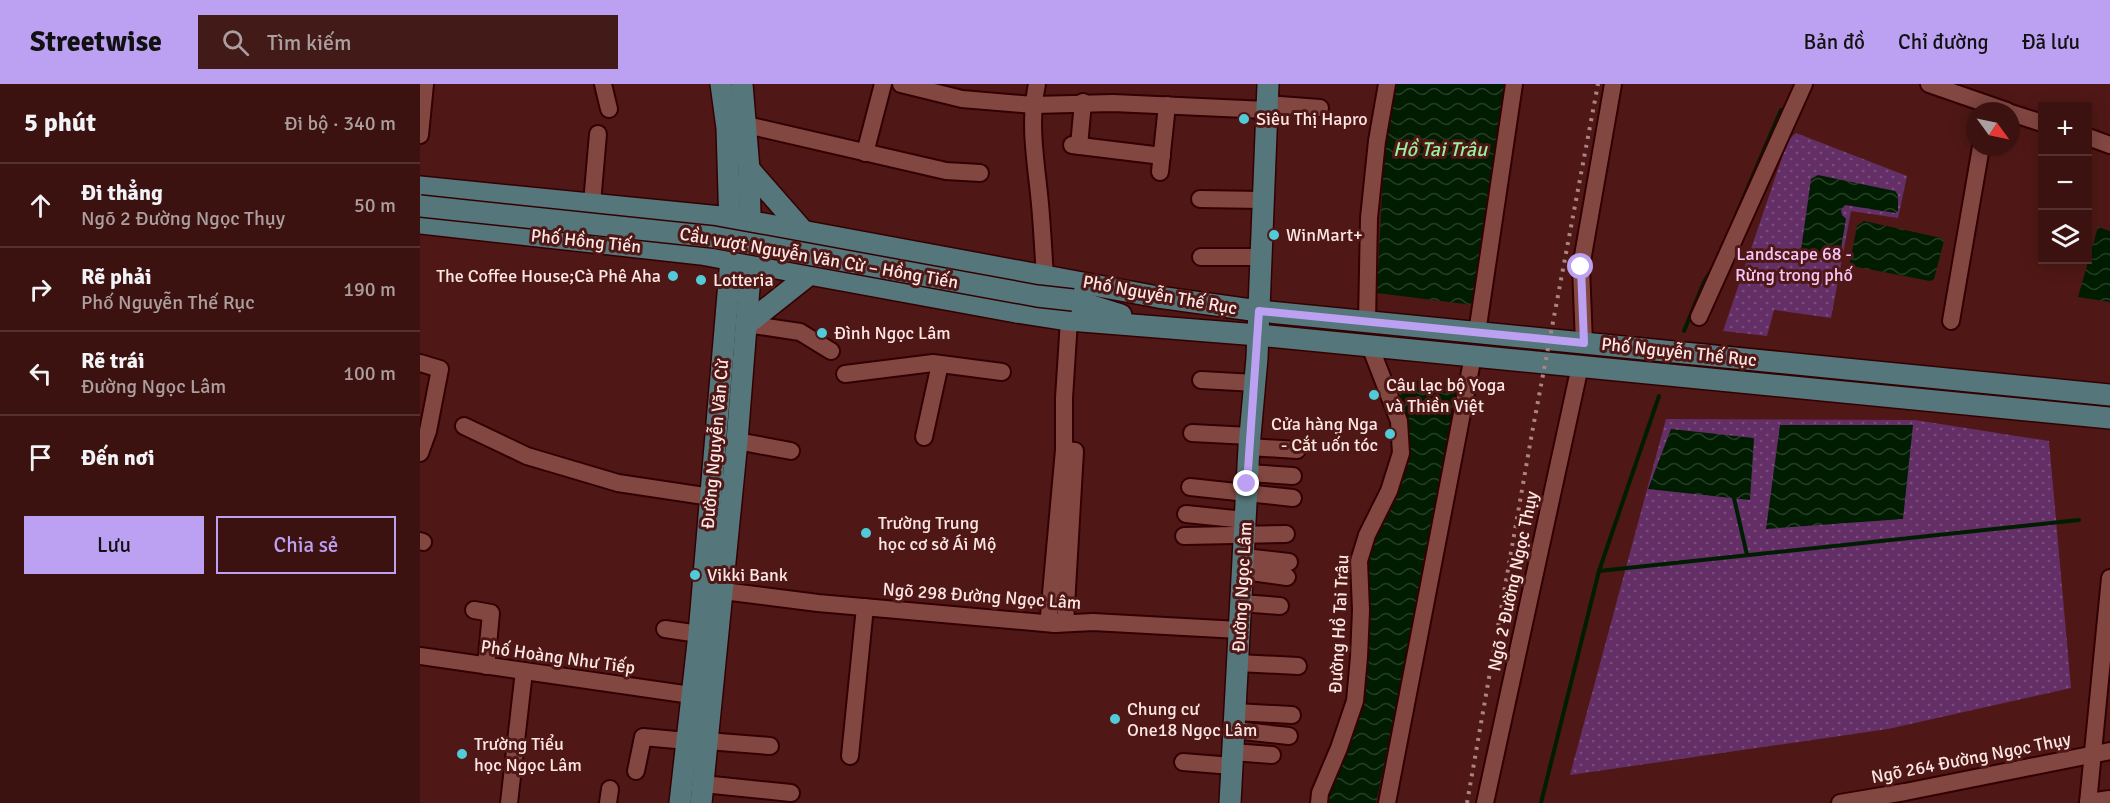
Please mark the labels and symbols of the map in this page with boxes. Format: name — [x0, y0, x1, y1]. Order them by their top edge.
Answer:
north arrow — [1966, 102, 2020, 156]
place label: Siêu Thị Hapro — [1256, 108, 1368, 130]
marker: Siêu Thị Hapro — [1237, 112, 1251, 126]
water label: Hồ Tai Trâu — [1393, 137, 1488, 162]
street label: Cầu vượt Nguyễn Văn Cừ – Hồng Tiến — [678, 223, 960, 293]
street label: Phố Hồng Tiến — [530, 224, 642, 258]
place label: WinMart+ — [1286, 224, 1363, 246]
marker: WinMart+ — [1267, 228, 1281, 242]
park label: Landscape 68 - Rừng trong phố — [1735, 243, 1854, 286]
route start — [1567, 253, 1593, 279]
place label: The Coffee House;Cà Phê Aha — [436, 265, 661, 287]
marker: The Coffee House;Cà Phê Aha — [666, 269, 680, 283]
place label: Lotteria — [713, 269, 774, 291]
street label: Phố Nguyễn Thế Rục — [1081, 271, 1239, 319]
marker: Lotteria — [694, 273, 708, 287]
place label: Đình Ngọc Lâm — [834, 322, 951, 344]
marker: Đình Ngọc Lâm — [815, 326, 829, 340]
street label: Phố Nguyễn Thế Rục — [1600, 333, 1758, 371]
street label: Đường Nguyễn Văn Cừ — [697, 357, 733, 530]
place label: Câu lạc bộ Yoga và Thiền Việt — [1386, 374, 1505, 417]
marker: Câu lạc bộ Yoga và Thiền Việt — [1367, 388, 1381, 402]
place label: Cửa hàng Nga - Cắt uốn tóc — [1271, 413, 1378, 456]
marker: Cửa hàng Nga - Cắt uốn tóc — [1383, 427, 1397, 441]
route end — [1233, 470, 1259, 496]
street label: Ngõ 2 Đường Ngọc Thụy — [1483, 488, 1543, 673]
place label: Trường Trung học cơ sở Ái Mộ — [878, 512, 996, 555]
street label: Đường Ngọc Lâm — [1228, 521, 1256, 653]
marker: Trường Trung học cơ sở Ái Mộ — [859, 526, 873, 540]
street label: Đường Hồ Tai Trâu — [1324, 554, 1354, 694]
place label: Vikki Bank — [707, 564, 788, 586]
marker: Vikki Bank — [688, 568, 702, 582]
street label: Ngõ 298 Đường Ngọc Lâm — [882, 578, 1082, 614]
street label: Phố Hoàng Như Tiếp — [479, 635, 637, 679]
place label: Chung cư One18 Ngọc Lâm — [1127, 698, 1257, 741]
marker: Chung cư One18 Ngọc Lâm — [1108, 712, 1122, 726]
street label: Ngõ 264 Đường Ngọc Thụy — [1869, 728, 2073, 788]
place label: Trường Tiểu học Ngọc Lâm — [474, 733, 582, 776]
marker: Trường Tiểu học Ngọc Lâm — [455, 747, 469, 761]

